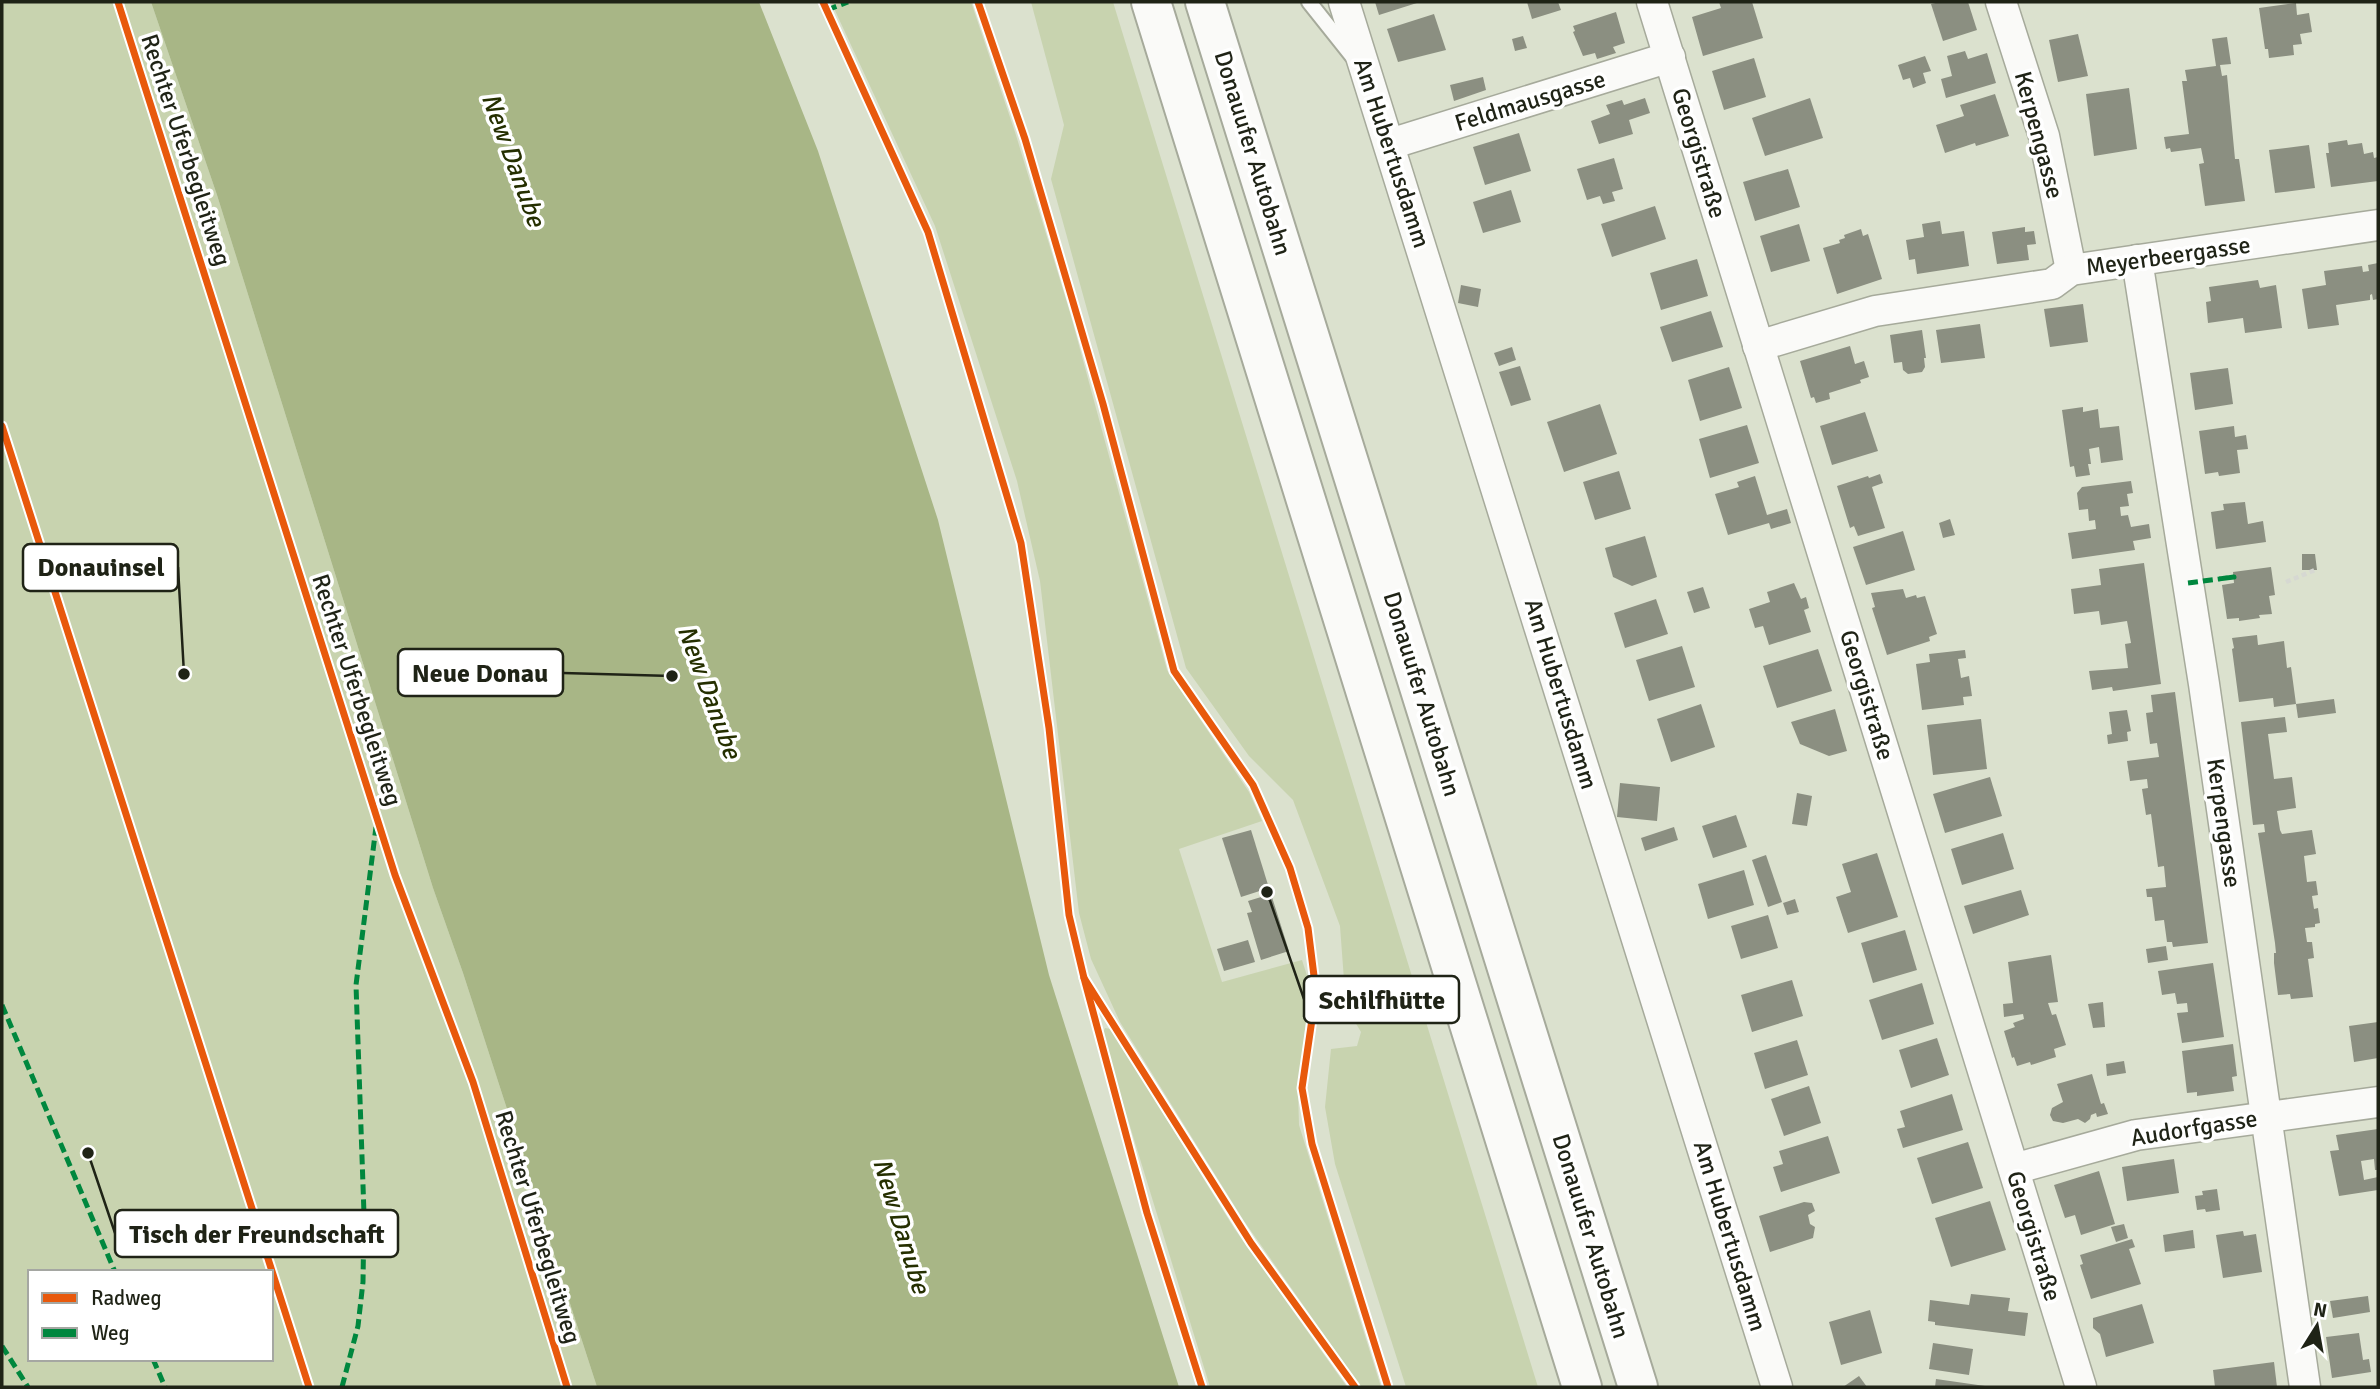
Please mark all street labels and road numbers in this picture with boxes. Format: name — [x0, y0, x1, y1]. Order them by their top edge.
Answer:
street label: Rechter Uferbegleitweg — [134, 30, 238, 270]
street label: Donauufer Autobahn — [1208, 47, 1298, 259]
street label: Am Hubertusdamm — [1347, 54, 1437, 252]
street label: Feldmausgasse — [1451, 64, 1609, 138]
street label: Kerpengasse — [2008, 68, 2070, 202]
street label: Georgistraße — [1665, 84, 1733, 222]
street label: Meyerbeergasse — [2084, 230, 2252, 282]
street label: Rechter Uferbegleitweg — [305, 570, 409, 810]
street label: Donauufer Autobahn — [1377, 588, 1467, 800]
street label: Am Hubertusdamm — [1518, 595, 1604, 793]
street label: Georgistraße — [1833, 626, 1901, 764]
street label: Kerpengasse — [2200, 756, 2248, 890]
street label: Audorfgasse — [2128, 1103, 2260, 1153]
street label: Rechter Uferbegleitweg — [488, 1107, 588, 1347]
street label: Donauufer Autobahn — [1546, 1130, 1636, 1342]
street label: Am Hubertusdamm — [1687, 1137, 1773, 1335]
street label: Georgistraße — [2000, 1167, 2068, 1305]

